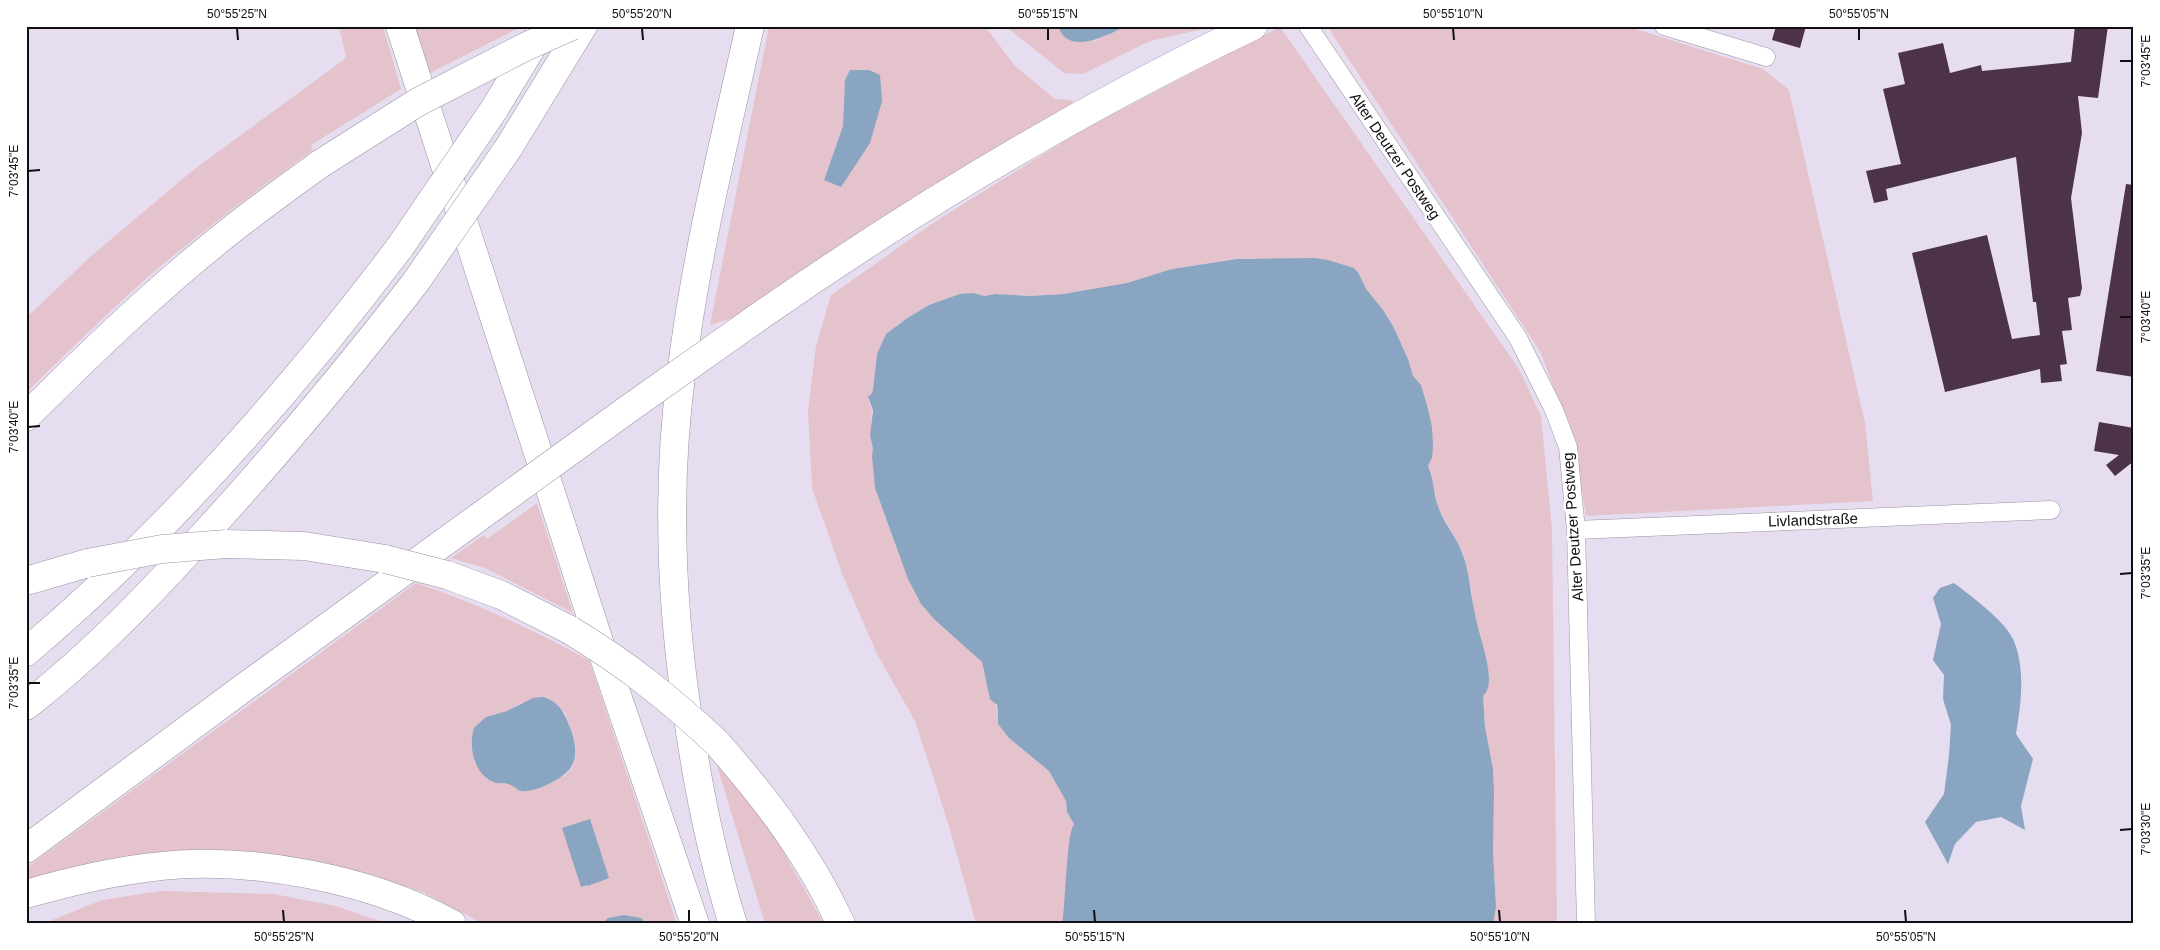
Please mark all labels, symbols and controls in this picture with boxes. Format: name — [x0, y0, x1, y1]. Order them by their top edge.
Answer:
text: 50°55'25"N — [207, 7, 267, 21]
text: 50°55'20"N — [612, 7, 672, 21]
text: 50°55'15"N — [1018, 7, 1078, 21]
text: 50°55'10"N — [1423, 7, 1483, 21]
text: 50°55'05"N — [1829, 7, 1889, 21]
text: 7°03'45"E — [2139, 35, 2153, 87]
street label: Alter Deutzer Postweg — [1347, 89, 1444, 222]
text: 7°03'45"E — [7, 145, 21, 197]
text: 7°03'40"E — [2139, 291, 2153, 343]
text: 7°03'40"E — [7, 401, 21, 453]
street label: Alter Deutzer Postweg — [1559, 452, 1586, 602]
street label: Livlandstraße — [1768, 509, 1858, 530]
text: 7°03'35"E — [2139, 547, 2153, 599]
text: 7°03'35"E — [7, 657, 21, 709]
text: 7°03'30"E — [2139, 803, 2153, 855]
text: 50°55'25"N — [254, 930, 314, 944]
text: 50°55'20"N — [659, 930, 719, 944]
text: 50°55'15"N — [1065, 930, 1125, 944]
text: 50°55'10"N — [1470, 930, 1530, 944]
text: 50°55'05"N — [1876, 930, 1936, 944]

